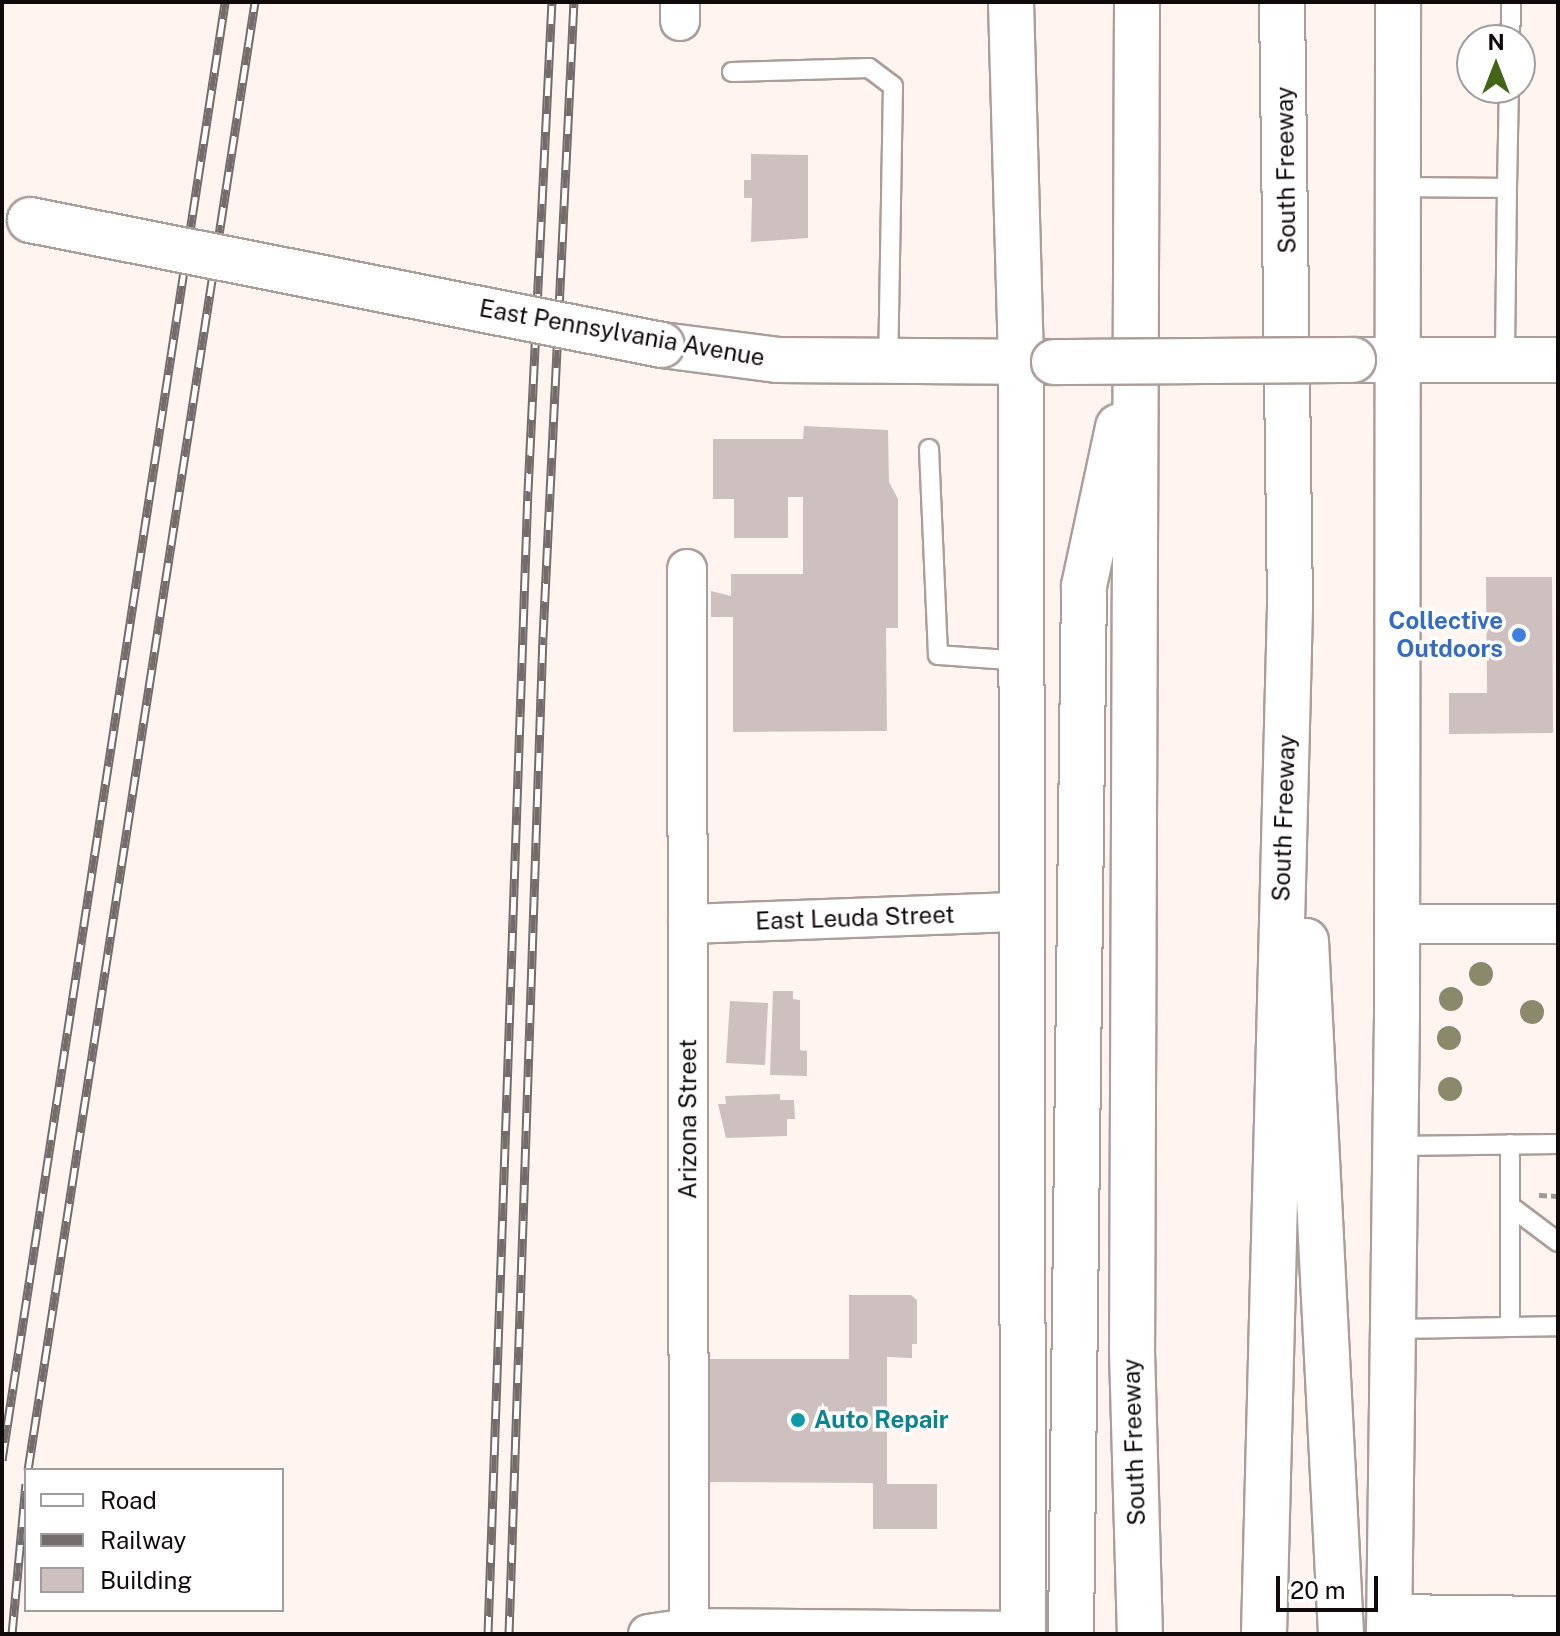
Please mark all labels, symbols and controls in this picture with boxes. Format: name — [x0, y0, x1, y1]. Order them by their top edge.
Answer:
north arrow — [1456, 24, 1536, 104]
text: N — [1487, 29, 1505, 55]
street label: South Freeway — [1270, 86, 1302, 254]
street label: East Pennsylvania Avenue — [477, 294, 767, 372]
place label: Collective Outdoors — [1388, 607, 1503, 663]
marker: Collective Outdoors — [1510, 626, 1528, 644]
street label: South Freeway — [1267, 734, 1301, 902]
street label: East Leuda Street — [755, 900, 955, 936]
street label: Arizona Street — [674, 1039, 702, 1199]
street label: South Freeway — [1117, 1358, 1151, 1526]
place label: Auto Repair — [814, 1406, 949, 1434]
marker: Auto Repair — [789, 1411, 807, 1429]
legend — [24, 1468, 284, 1612]
text: Road — [100, 1486, 157, 1514]
text: Railway — [100, 1526, 186, 1554]
scale bar — [1280, 1560, 1382, 1610]
text: Building — [100, 1566, 192, 1594]
text: 20 m — [1290, 1576, 1346, 1604]

